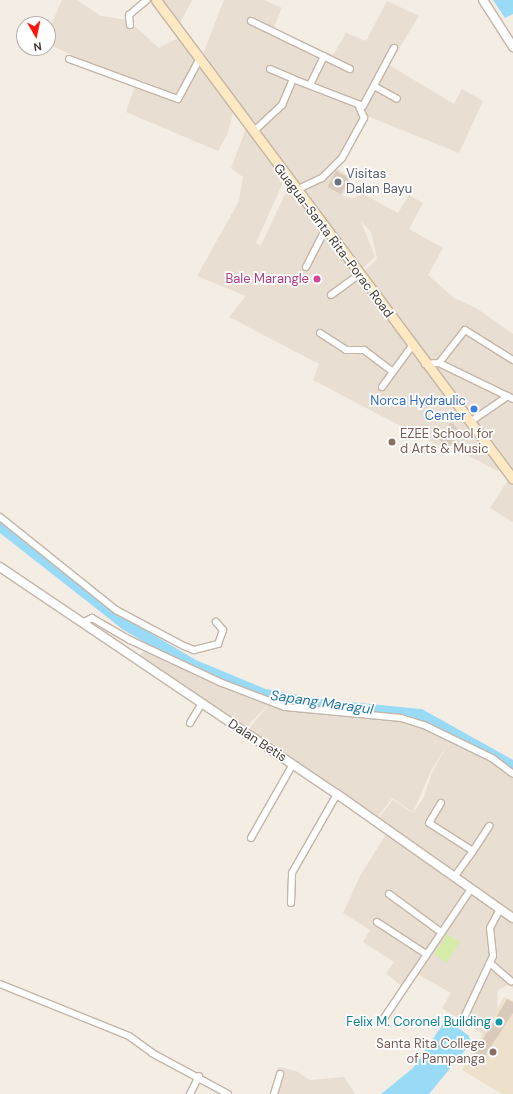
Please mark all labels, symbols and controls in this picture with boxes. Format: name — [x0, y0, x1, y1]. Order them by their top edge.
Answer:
north arrow — [16, 16, 56, 56]
text: N — [33, 39, 43, 54]
street label: Guagua-Santa Rita-Porac Road — [270, 161, 396, 321]
place label: Visitas Dalan Bayu — [346, 167, 412, 198]
marker: Visitas Dalan Bayu — [333, 177, 343, 187]
place label: Bale Marangle — [225, 271, 309, 287]
marker: Bale Marangle — [312, 274, 322, 284]
place label: Norca Hydraulic Center — [370, 394, 466, 425]
marker: Norca Hydraulic Center — [469, 404, 479, 414]
place label: EZEE School for d Arts & Music — [400, 427, 493, 458]
marker: EZEE School for d Arts & Music — [387, 437, 397, 447]
water label: Sapang Maragul — [270, 686, 374, 718]
street label: Dalan Betis — [225, 716, 289, 766]
place label: Felix M. Coronel Building — [346, 1014, 491, 1030]
marker: Felix M. Coronel Building — [494, 1017, 504, 1027]
place label: Santa Rita College of Pampanga — [376, 1037, 485, 1068]
marker: Santa Rita College of Pampanga — [488, 1047, 498, 1057]

